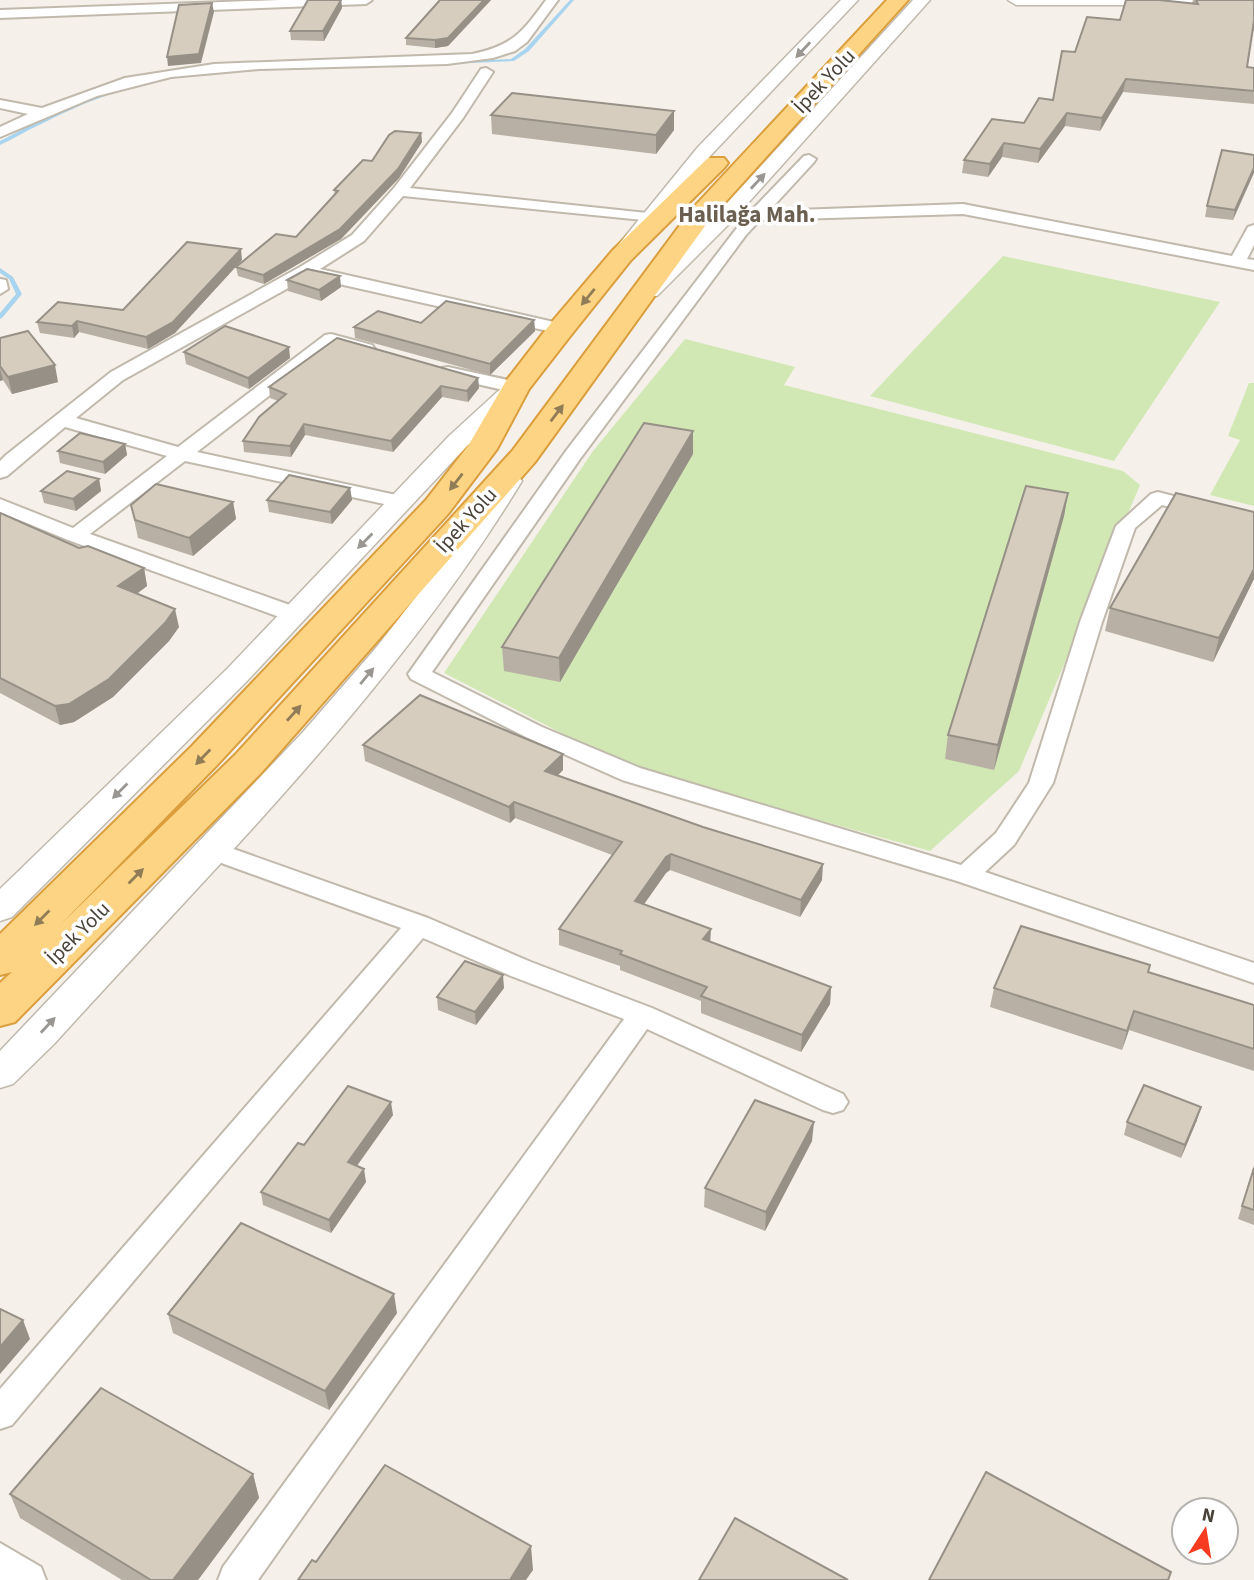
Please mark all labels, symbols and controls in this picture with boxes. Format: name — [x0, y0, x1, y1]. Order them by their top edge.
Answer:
one-way arrow — [795, 41, 811, 59]
street label: İpek Yolu — [786, 42, 862, 120]
one-way arrow — [749, 173, 765, 190]
district label: Halilağa Mah. — [678, 198, 816, 231]
one-way arrow — [580, 287, 595, 305]
one-way arrow — [550, 404, 564, 422]
one-way arrow — [449, 472, 464, 490]
street label: İpek Yolu — [428, 480, 504, 560]
one-way arrow — [358, 532, 374, 549]
one-way arrow — [359, 668, 374, 686]
one-way arrow — [286, 705, 302, 722]
one-way arrow — [195, 749, 211, 765]
one-way arrow — [112, 782, 129, 799]
one-way arrow — [127, 869, 144, 885]
street label: İpek Yolu — [39, 894, 117, 972]
one-way arrow — [35, 909, 51, 926]
one-way arrow — [40, 1017, 56, 1034]
north arrow — [1170, 1496, 1240, 1566]
text: N — [1199, 1501, 1217, 1530]

